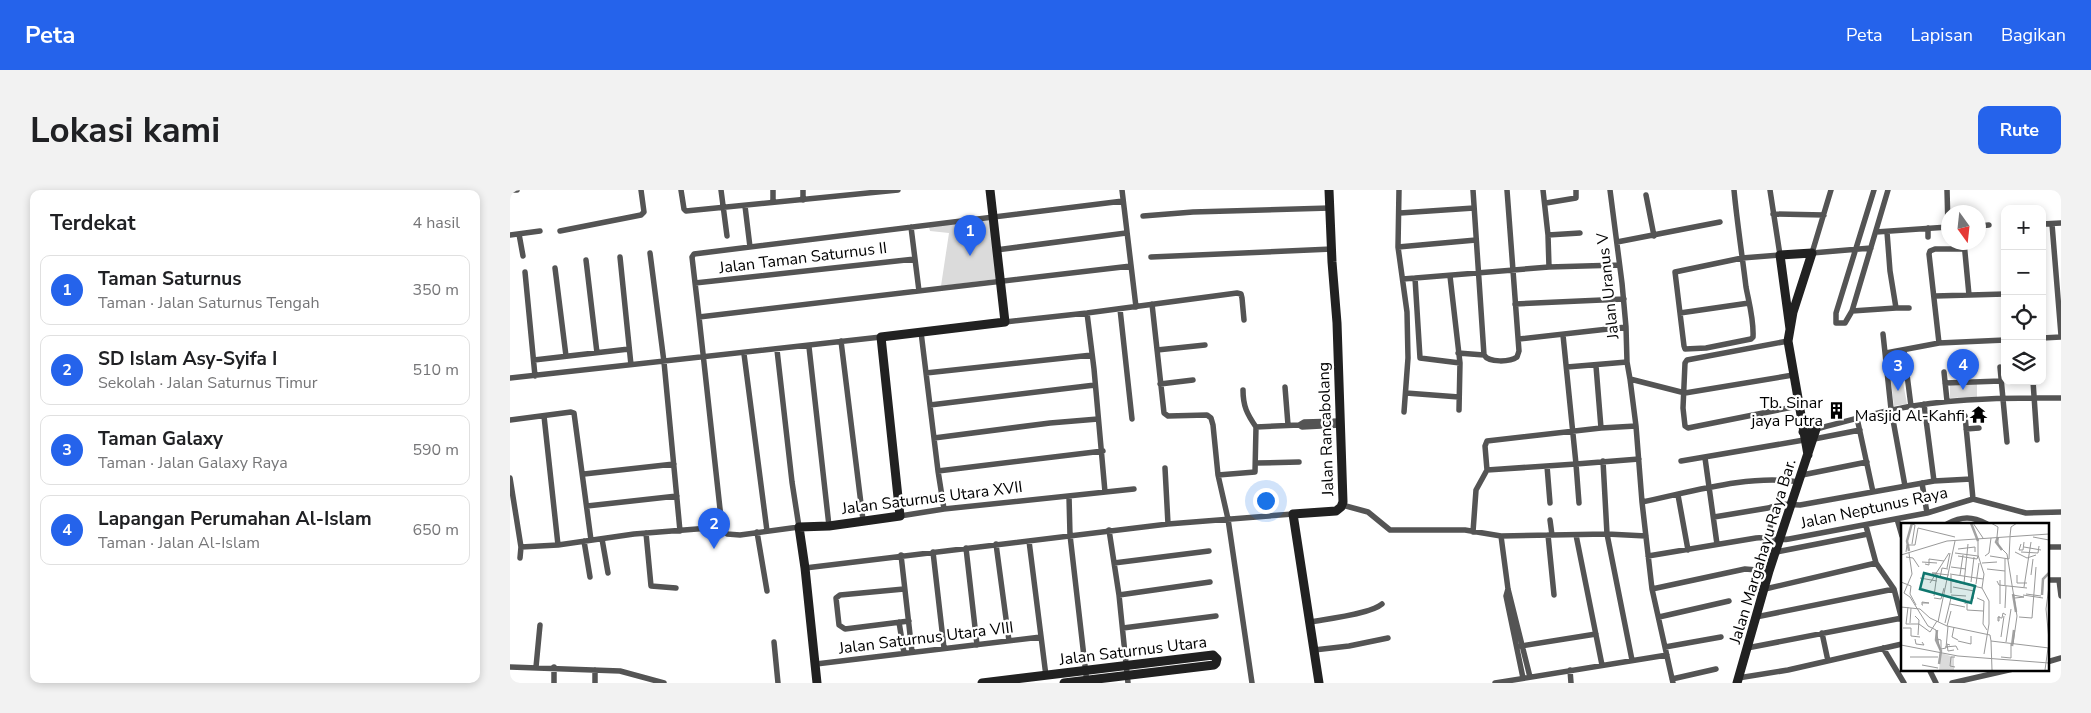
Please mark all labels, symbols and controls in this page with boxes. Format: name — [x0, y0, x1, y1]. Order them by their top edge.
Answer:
text: Peta — [25, 19, 75, 51]
text: Peta — [1846, 23, 1882, 47]
text: Lapisan — [1910, 23, 1973, 47]
text: Bagikan — [2001, 23, 2066, 47]
button: Rute — [1978, 106, 2061, 154]
text: Lokasi kami — [30, 107, 220, 154]
north arrow — [1941, 205, 1986, 250]
map controls — [2001, 205, 2046, 385]
button: + — [2001, 205, 2046, 250]
text: Terdekat — [50, 209, 136, 237]
text: 4 hasil — [413, 212, 460, 234]
pin: 1 — [954, 215, 986, 256]
street label: Jalan Uranus V — [1591, 231, 1625, 341]
street label: Jalan Taman Saturnus II — [717, 237, 888, 279]
button: − — [2001, 250, 2046, 295]
text: Taman Saturnus — [98, 266, 242, 292]
text: 1 — [62, 279, 72, 301]
text: 350 m — [412, 279, 459, 301]
text: Taman · Jalan Saturnus Tengah — [98, 292, 320, 314]
button: locate — [2001, 295, 2046, 340]
button: layers — [2001, 340, 2046, 385]
text: SD Islam Asy-Syifa I — [98, 346, 277, 372]
pin: 4 — [1947, 349, 1979, 390]
pin: 3 — [1882, 350, 1914, 391]
text: 2 — [62, 359, 72, 381]
text: 510 m — [412, 359, 459, 381]
street label: Jalan Rancabolang — [1313, 362, 1339, 497]
text: Sekolah · Jalan Saturnus Timur — [98, 372, 318, 394]
place label: Tb. Sinar jaya Putra — [1750, 392, 1823, 432]
building icon: Tb. Sinar jaya Putra — [1827, 401, 1847, 421]
place label: Masjid Al-Kahfi — [1855, 405, 1965, 427]
temple icon: Masjid Al-Kahfi — [1969, 405, 1989, 425]
text: Taman Galaxy — [98, 426, 223, 452]
text: 3 — [62, 439, 72, 461]
text: 590 m — [412, 439, 459, 461]
text: Taman · Jalan Galaxy Raya — [98, 452, 288, 474]
street label: Jalan Margahayu Raya Bar. — [1724, 456, 1802, 648]
street label: Jalan Saturnus Utara XVII — [840, 476, 1024, 520]
street label: Jalan Neptunus Raya — [1798, 482, 1950, 535]
your location — [1253, 488, 1279, 514]
text: Lapangan Perumahan Al-Islam — [98, 506, 372, 532]
pin: 2 — [698, 508, 730, 549]
text: 4 — [62, 519, 72, 541]
text: 650 m — [412, 519, 459, 541]
inset map — [1901, 523, 2048, 670]
text: Taman · Jalan Al-Islam — [98, 532, 260, 554]
street label: Jalan Saturnus Utara VIII — [837, 616, 1015, 660]
street label: Jalan Saturnus Utara — [1057, 631, 1208, 671]

